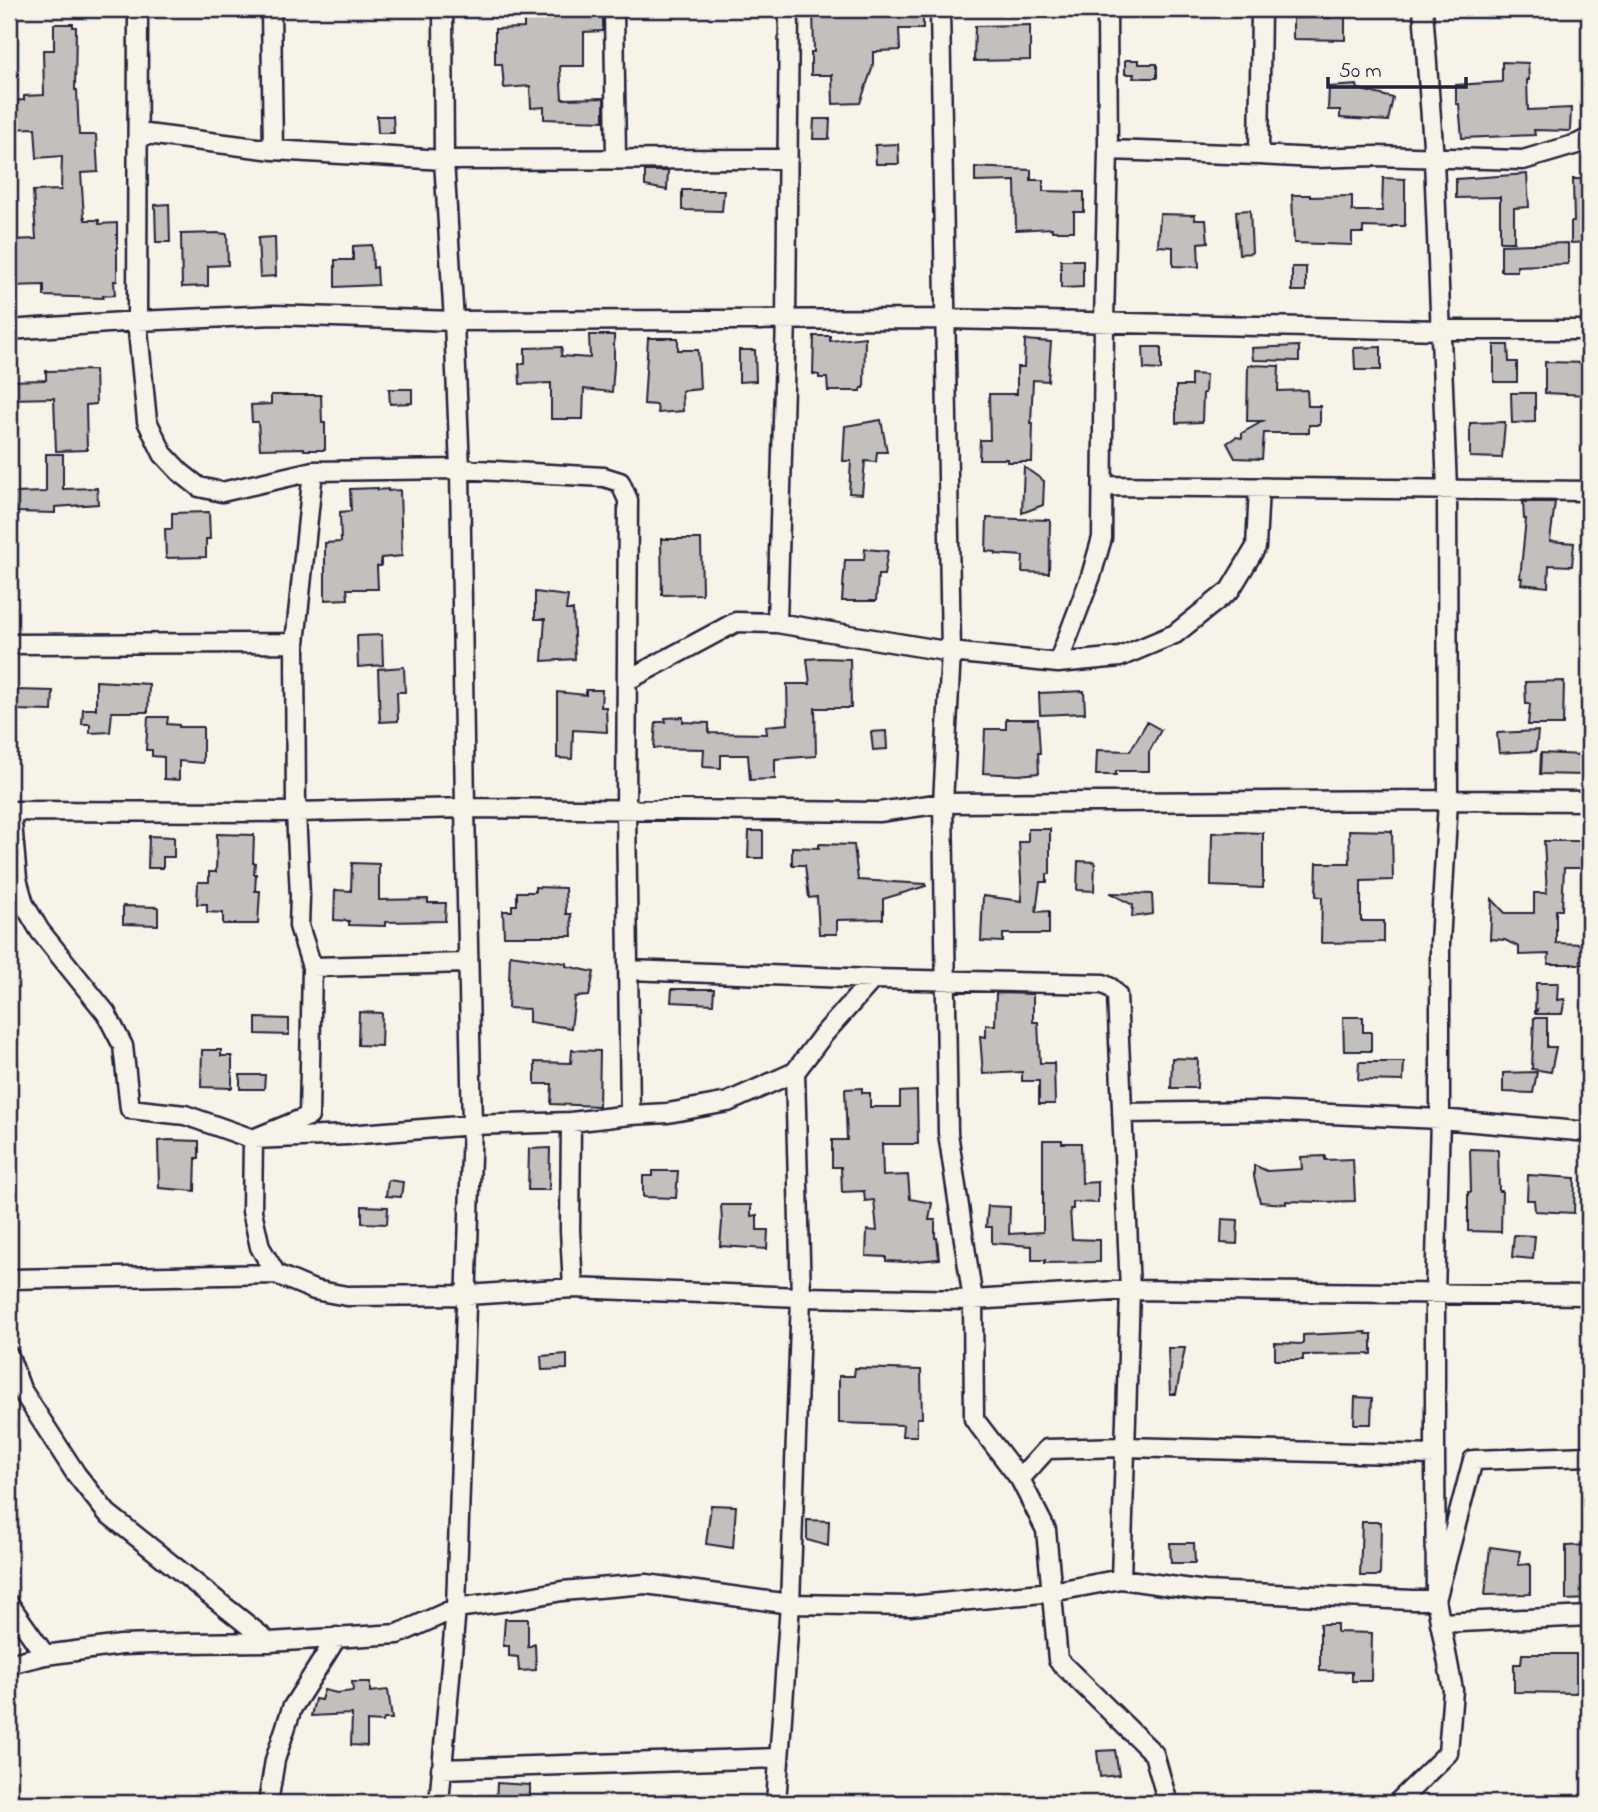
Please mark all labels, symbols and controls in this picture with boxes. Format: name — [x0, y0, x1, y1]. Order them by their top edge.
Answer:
scale bar — [1328, 46, 1467, 90]
text: 50 m — [1339, 57, 1382, 87]

